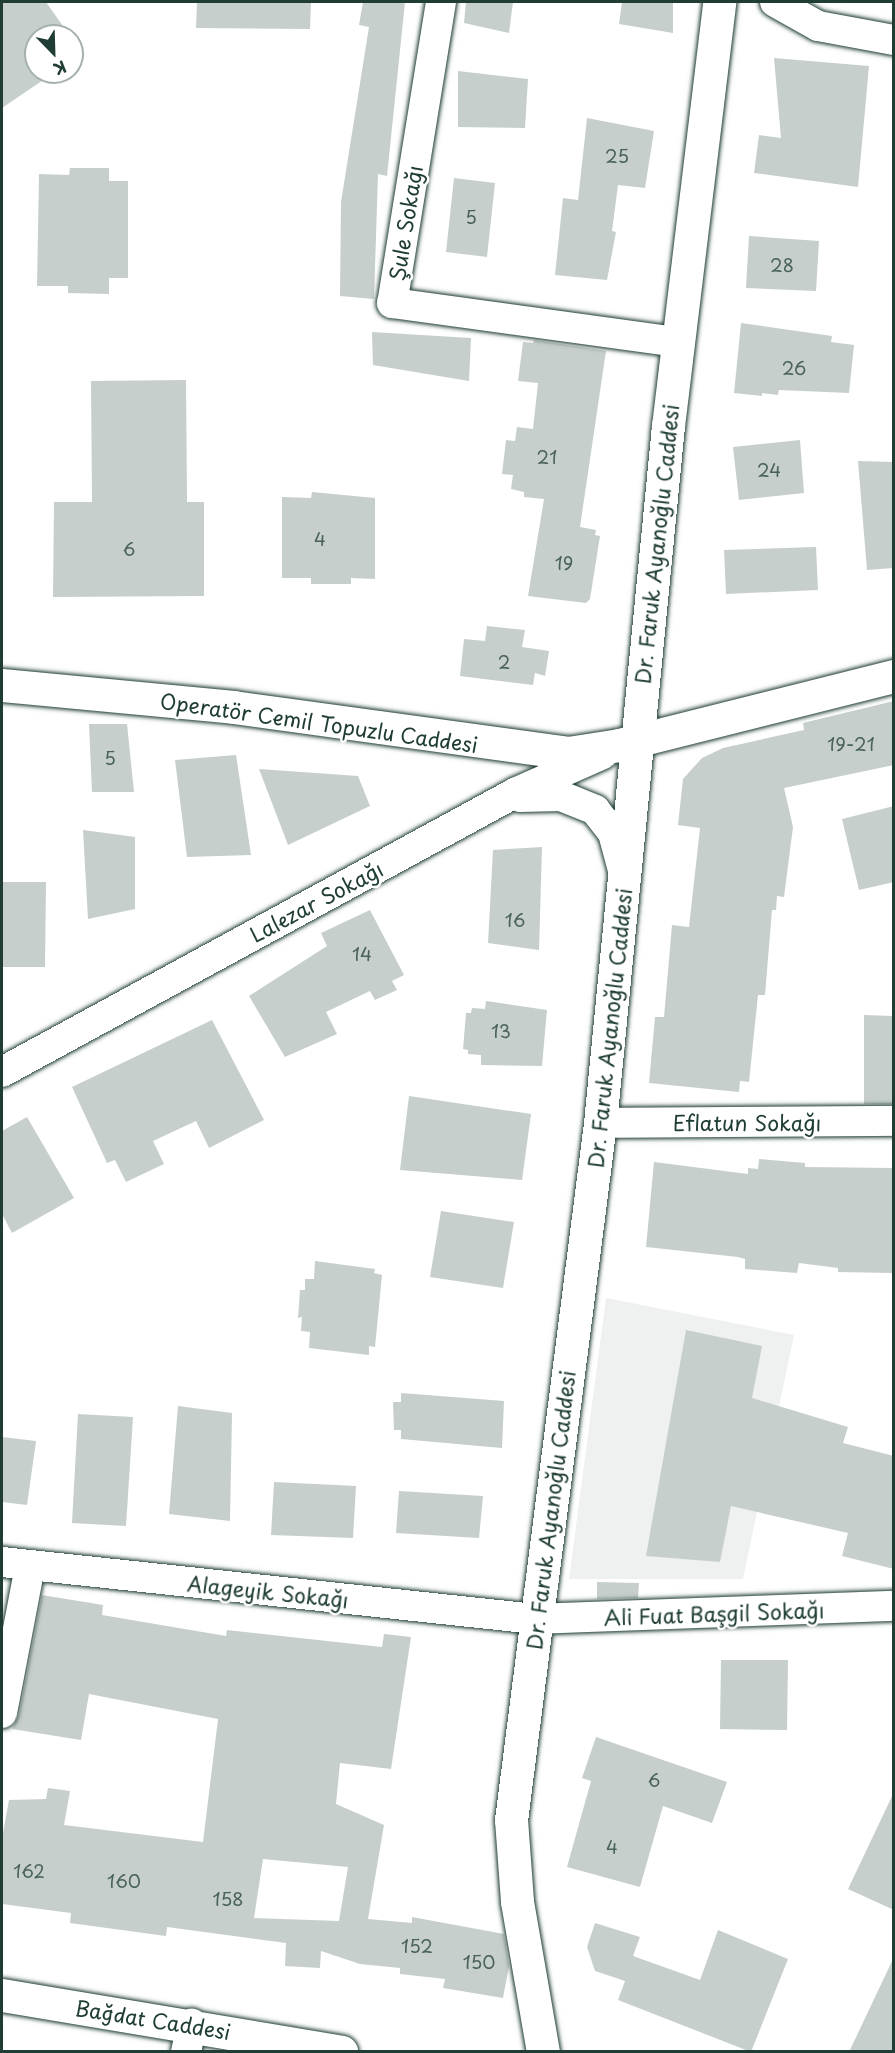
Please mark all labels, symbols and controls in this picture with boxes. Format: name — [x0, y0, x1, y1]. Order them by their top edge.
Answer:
north arrow — [24, 24, 84, 84]
text: K — [50, 55, 70, 82]
house number: 25 — [605, 145, 629, 167]
street label: Şule Sokağı — [383, 163, 427, 283]
house number: 5 — [465, 206, 477, 228]
house number: 28 — [770, 254, 794, 276]
house number: 26 — [782, 357, 806, 379]
street label: Dr. Faruk Ayanoğlu Caddesi — [629, 401, 683, 687]
house number: 21 — [537, 446, 557, 468]
house number: 24 — [757, 459, 781, 481]
house number: 4 — [314, 528, 326, 550]
house number: 6 — [123, 538, 135, 560]
house number: 19 — [555, 552, 573, 574]
house number: 2 — [498, 651, 510, 673]
street label: Operatör Cemil Topuzlu Caddesi — [156, 687, 482, 757]
house number: 19-21 — [827, 733, 875, 755]
house number: 5 — [104, 747, 116, 769]
street label: Lalezar Sokağı — [245, 855, 387, 947]
street label: Dr. Faruk Ayanoğlu Caddesi — [582, 885, 636, 1171]
house number: 16 — [505, 909, 525, 931]
house number: 14 — [352, 943, 372, 965]
house number: 13 — [491, 1020, 511, 1042]
street label: Eflatun Sokağı — [673, 1109, 821, 1135]
street label: Dr. Faruk Ayanoğlu Caddesi — [520, 1367, 580, 1653]
street label: Alageyik Sokağı — [186, 1570, 350, 1612]
street label: Ali Fuat Başgil Sokağı — [603, 1597, 825, 1629]
house number: 6 — [648, 1769, 660, 1791]
house number: 4 — [606, 1836, 618, 1858]
house number: 162 — [13, 1860, 45, 1882]
house number: 160 — [107, 1870, 141, 1892]
house number: 158 — [213, 1888, 243, 1910]
house number: 152 — [401, 1935, 433, 1957]
house number: 150 — [463, 1951, 495, 1973]
street label: Bağdat Caddesi — [73, 1994, 233, 2044]

